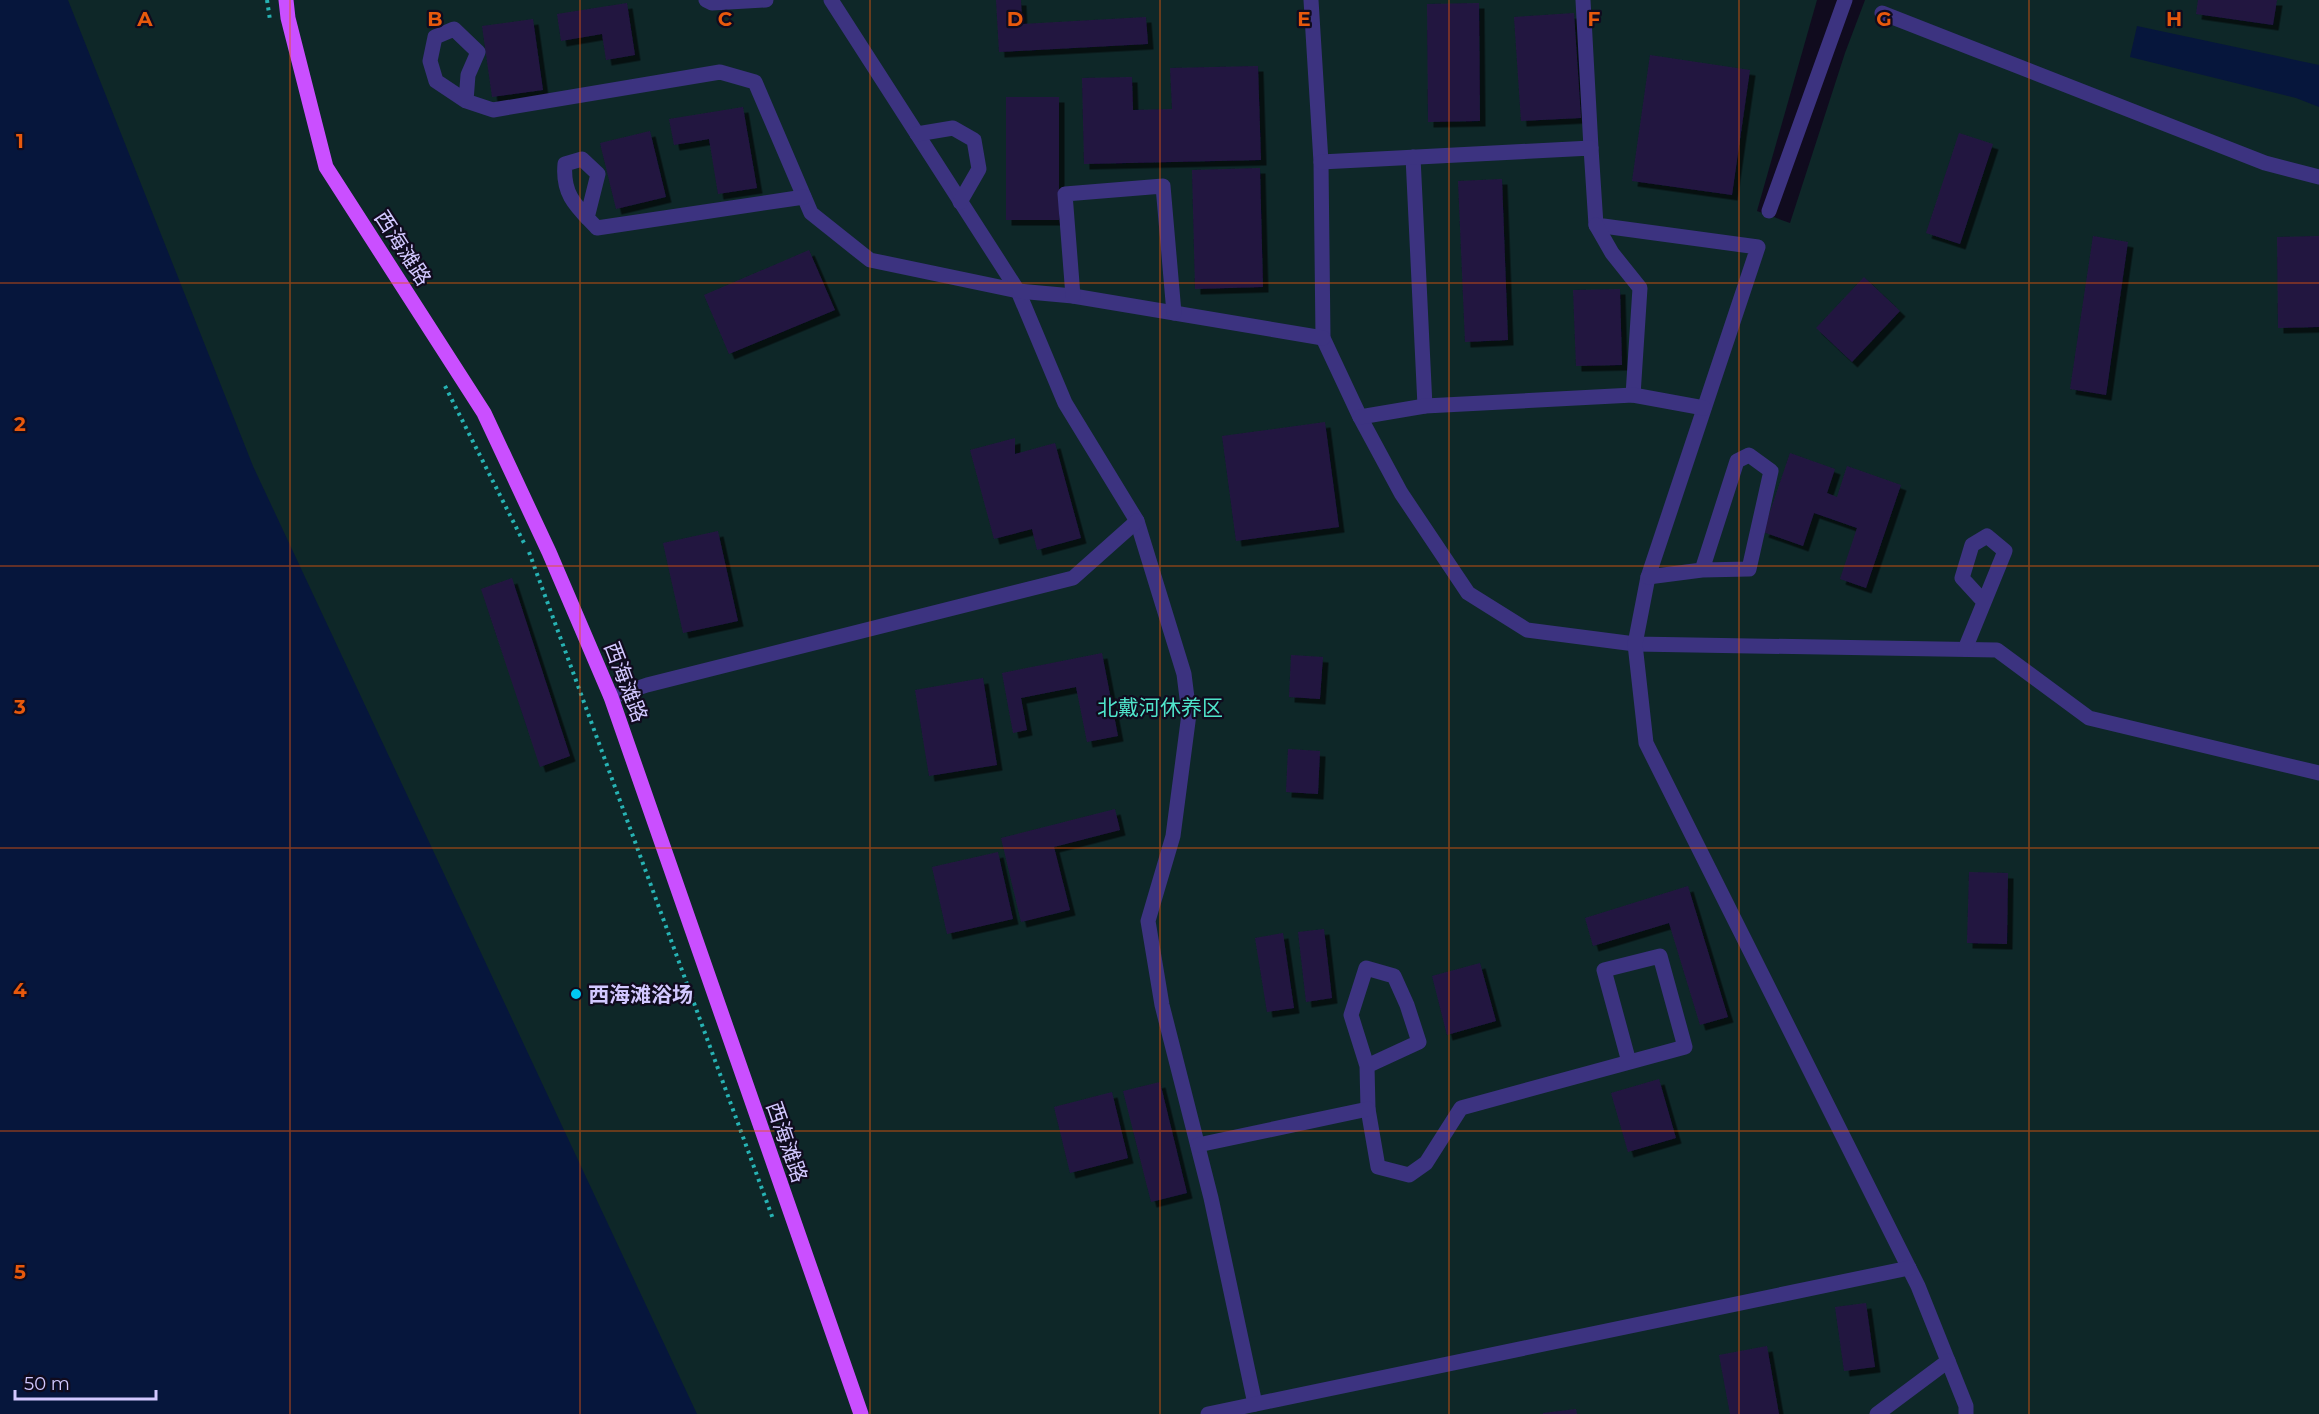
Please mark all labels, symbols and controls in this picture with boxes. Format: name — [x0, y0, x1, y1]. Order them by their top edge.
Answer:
text: A — [136, 7, 153, 31]
text: B — [427, 7, 443, 31]
text: C — [718, 7, 733, 31]
text: D — [1007, 7, 1023, 31]
text: E — [1297, 7, 1311, 31]
text: F — [1588, 7, 1601, 31]
text: G — [1876, 7, 1892, 31]
text: H — [2166, 7, 2182, 31]
text: 1 — [16, 129, 24, 153]
street label: 西海滩路 — [370, 206, 436, 290]
text: 2 — [14, 412, 26, 436]
street label: 西海滩路 — [599, 638, 653, 726]
text: 3 — [13, 695, 26, 719]
park label: 北戴河休养区 — [1097, 695, 1223, 720]
text: 4 — [13, 978, 27, 1002]
place label: 西海滩浴场 — [588, 982, 693, 1007]
marker: 西海滩浴场 — [569, 987, 583, 1001]
street label: 西海滩路 — [762, 1098, 812, 1186]
text: 5 — [14, 1260, 26, 1284]
scale bar — [15, 1363, 156, 1401]
text: 50 m — [24, 1373, 70, 1395]

